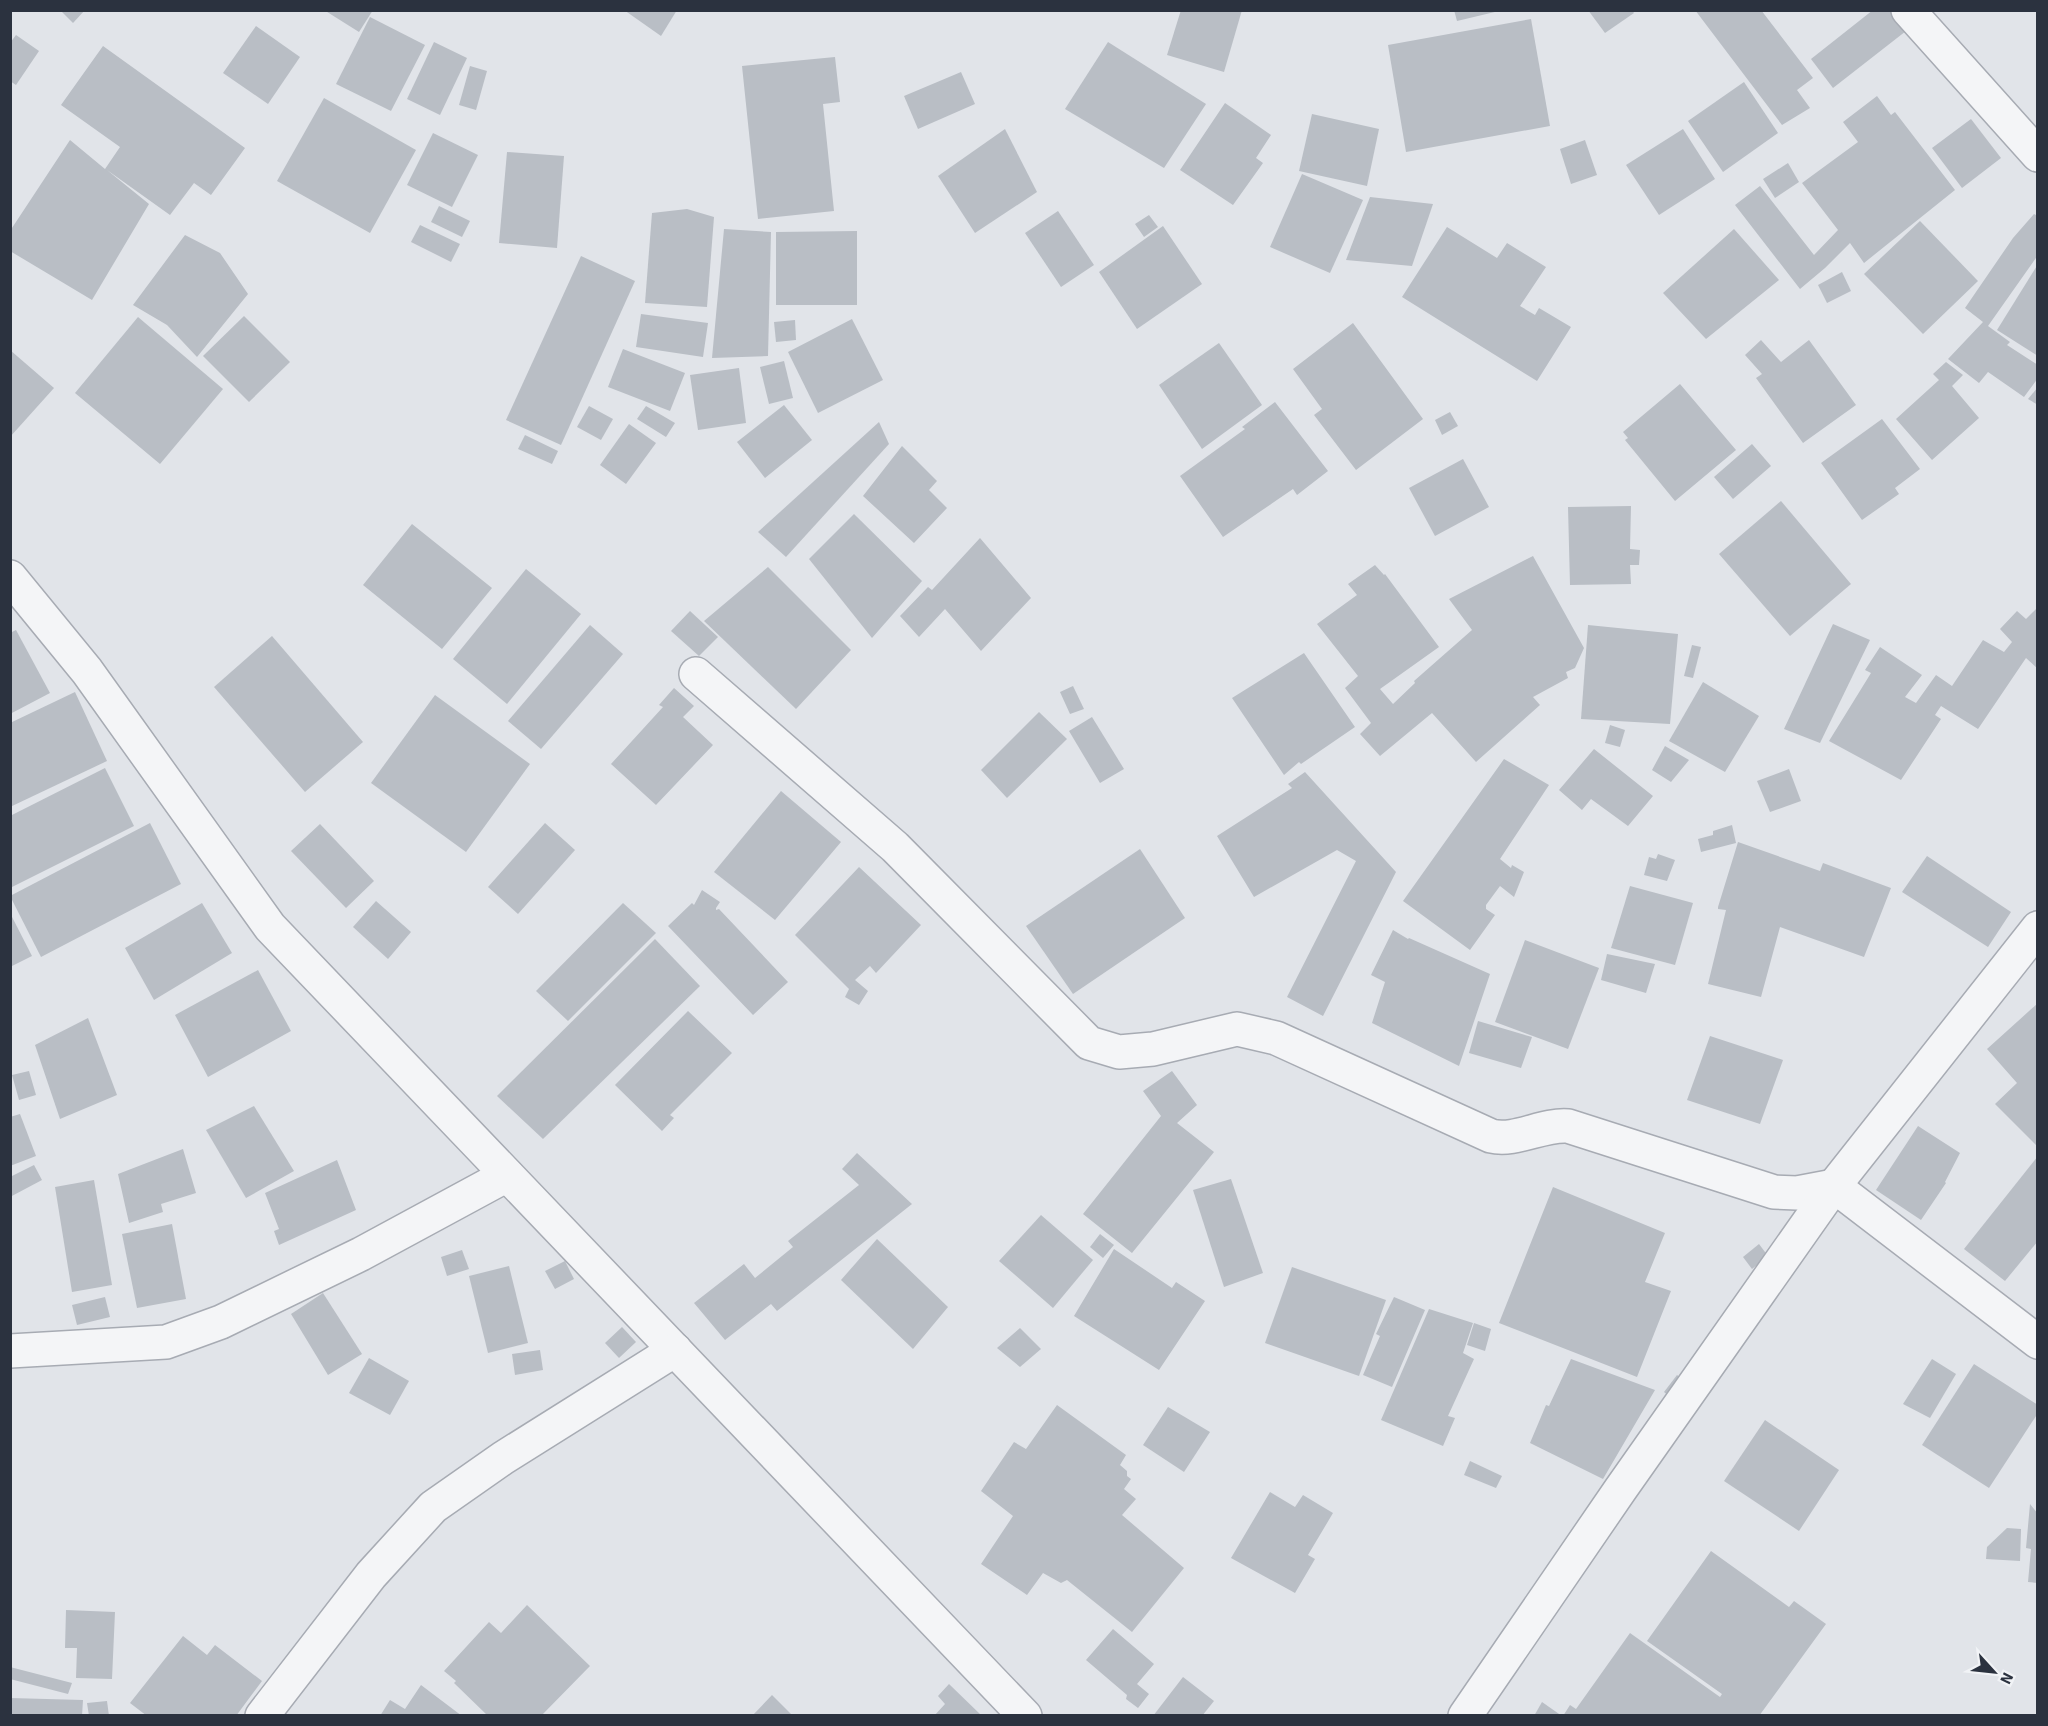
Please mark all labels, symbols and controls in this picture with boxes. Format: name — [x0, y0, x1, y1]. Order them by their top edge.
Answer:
north arrow — [1964, 1642, 2024, 1702]
text: N — [1994, 1669, 2019, 1688]

